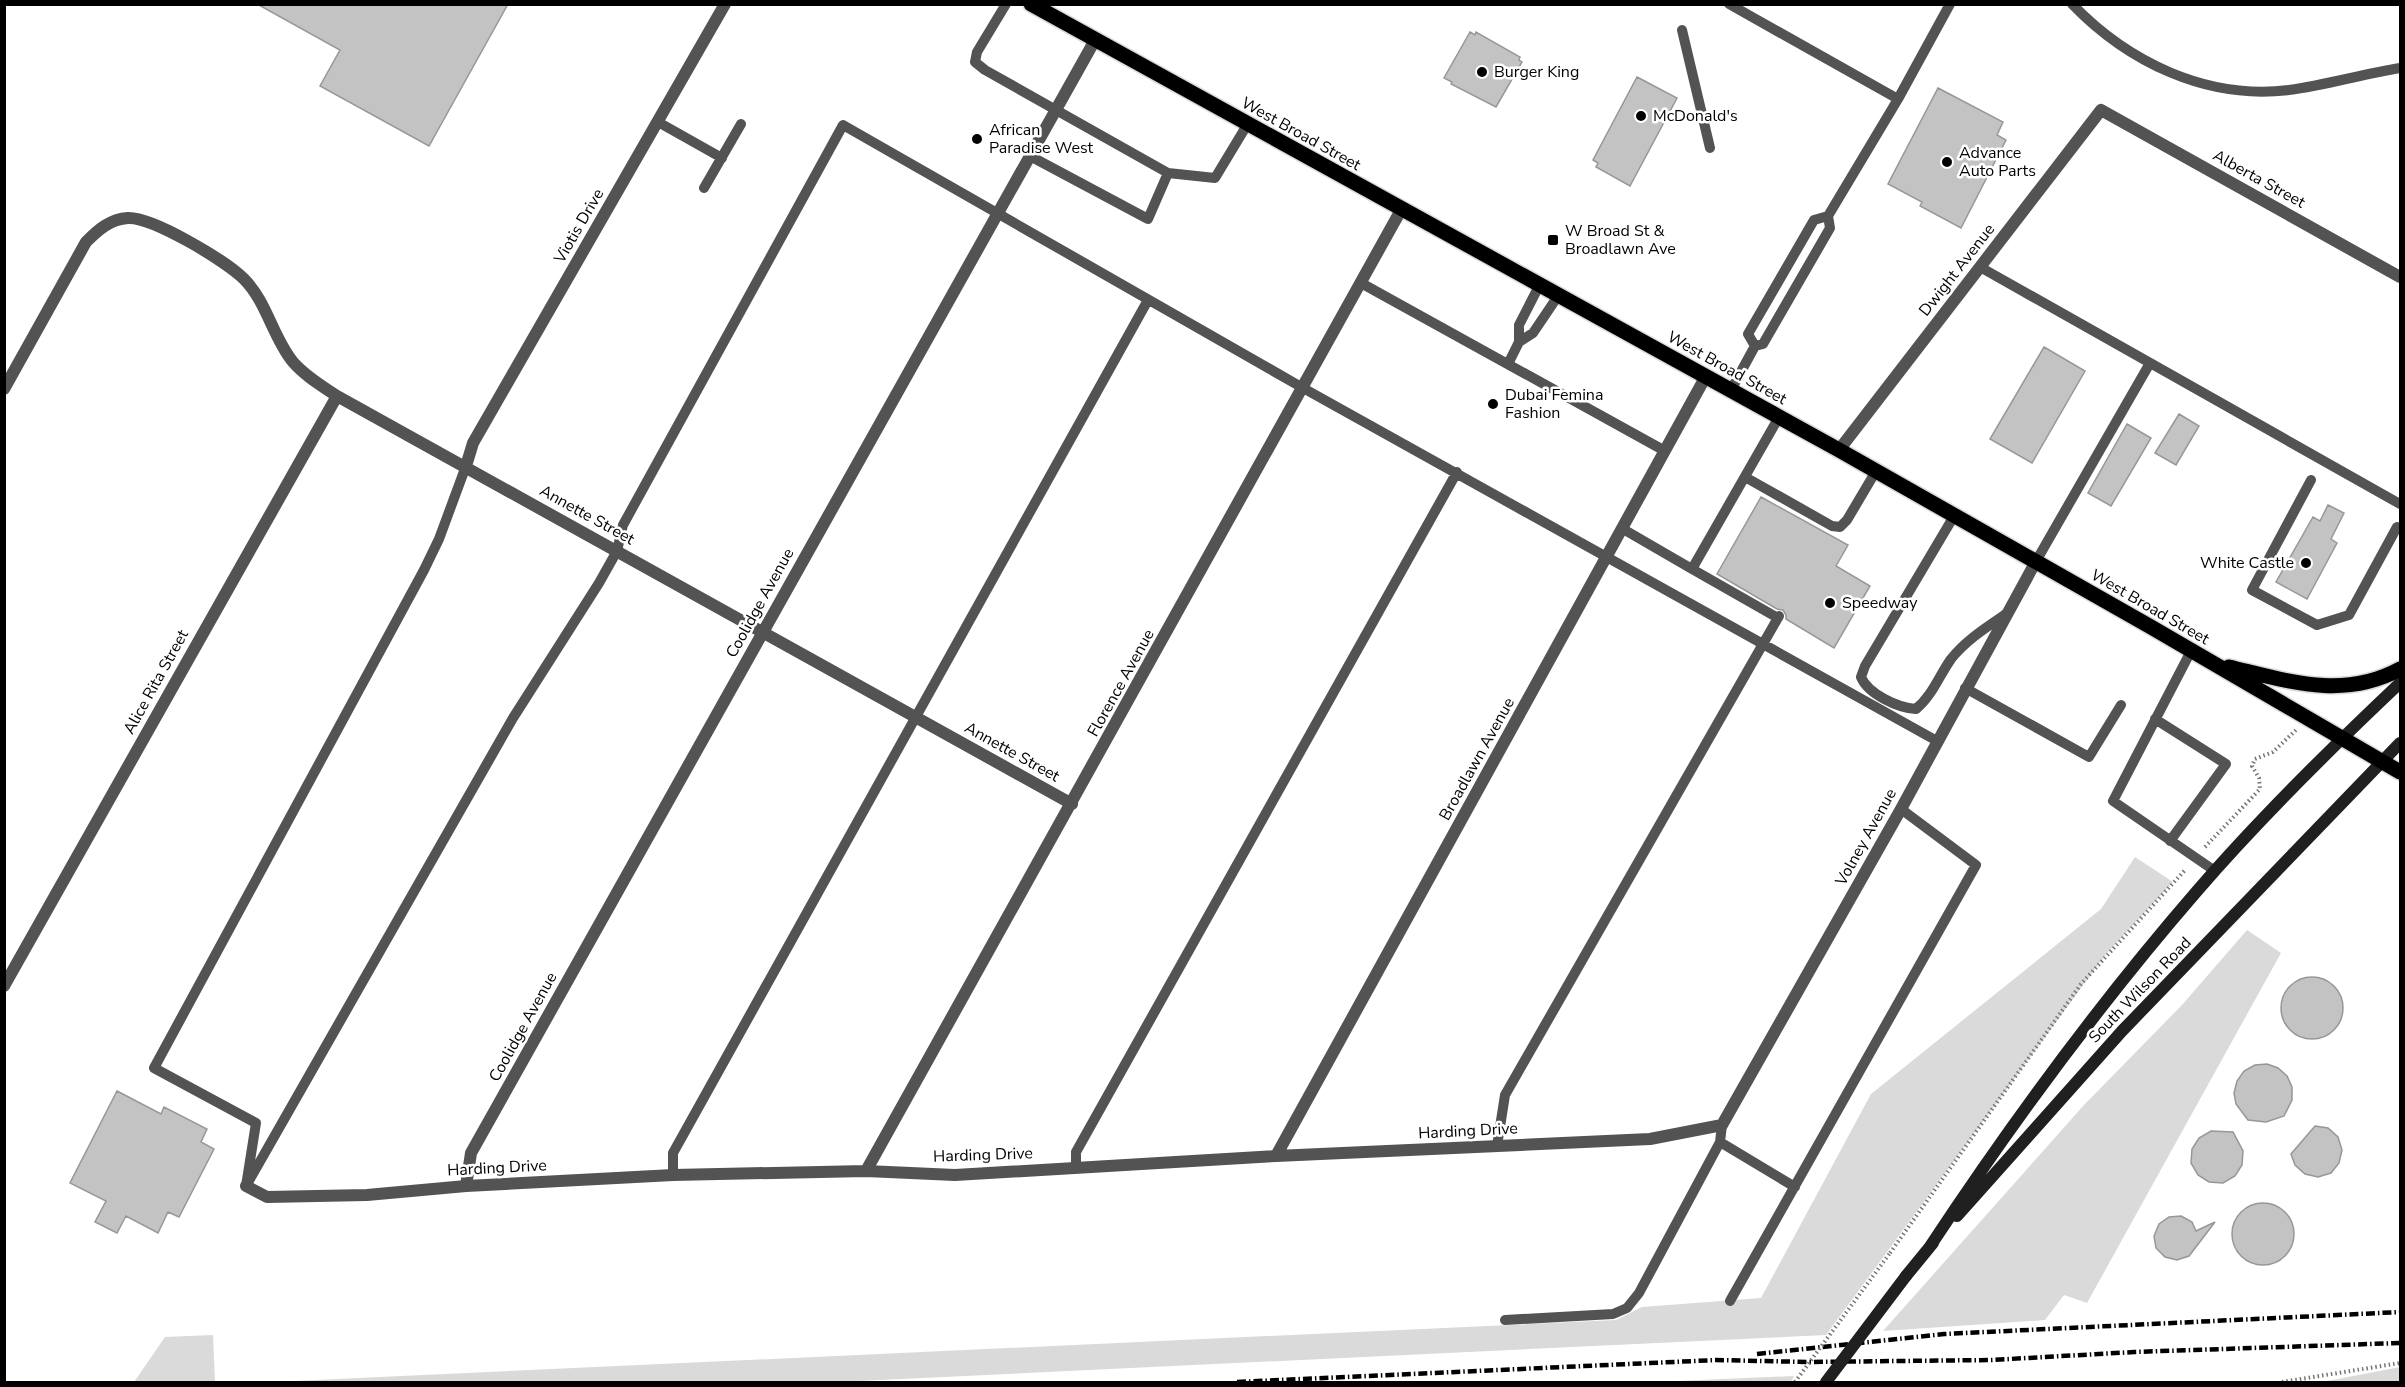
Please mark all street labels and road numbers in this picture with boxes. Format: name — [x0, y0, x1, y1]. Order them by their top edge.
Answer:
street label: West Broad Street — [1237, 92, 1365, 176]
street label: Alberta Street — [2209, 145, 2309, 214]
street label: Viotis Drive — [548, 185, 609, 268]
street label: Dwight Avenue — [1914, 219, 2000, 321]
street label: West Broad Street — [1663, 326, 1791, 410]
street label: Annette Street — [536, 480, 639, 550]
street label: Coolidge Avenue — [721, 544, 799, 662]
street label: West Broad Street — [2087, 564, 2214, 650]
street label: Alice Rita Street — [118, 625, 194, 738]
street label: Florence Avenue — [1082, 625, 1160, 741]
street label: Broadlawn Avenue — [1434, 694, 1520, 824]
street label: Annette Street — [961, 717, 1064, 787]
street label: Volney Avenue — [1830, 784, 1902, 890]
street label: South Wilson Road — [2084, 932, 2196, 1048]
street label: Coolidge Avenue — [484, 968, 562, 1086]
street label: Harding Drive — [1418, 1117, 1518, 1145]
street label: Harding Drive — [933, 1142, 1033, 1168]
street label: Harding Drive — [447, 1154, 547, 1182]

